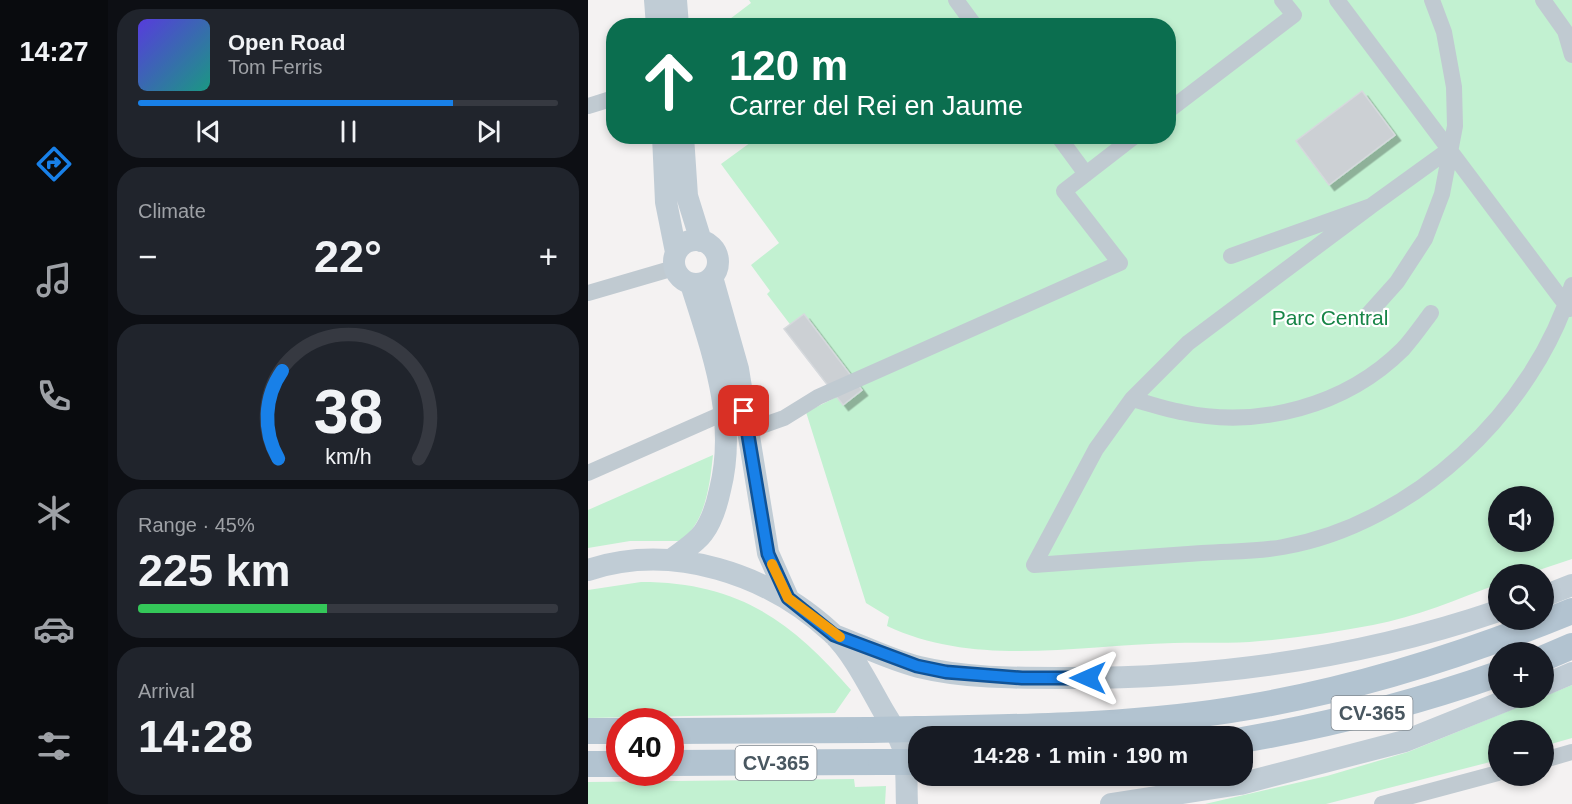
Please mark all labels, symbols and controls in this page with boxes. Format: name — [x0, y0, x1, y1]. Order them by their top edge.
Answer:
text: Open Road — [228, 30, 345, 55]
text: 14:27 — [19, 37, 89, 67]
icon: ahead — [630, 42, 708, 120]
text: 120 m — [729, 42, 848, 89]
text: Tom Ferris — [228, 56, 322, 78]
text: Carrer del Rei en Jaume — [729, 91, 1023, 121]
icon: previous — [192, 115, 225, 148]
icon: pause — [332, 115, 365, 148]
icon: next — [472, 115, 505, 148]
icon: directions — [33, 143, 75, 185]
text: Climate — [138, 200, 206, 222]
text: 22° — [314, 231, 382, 282]
text: − — [138, 238, 157, 275]
text: + — [539, 238, 558, 275]
icon: music — [33, 259, 75, 301]
park label: Parc Central — [1272, 306, 1388, 329]
icon: phone — [33, 375, 75, 417]
text: 38 — [313, 377, 383, 446]
pin — [718, 385, 769, 436]
icon: arrive — [727, 394, 760, 427]
text: km/h — [325, 445, 371, 469]
map controls — [1488, 486, 1554, 786]
button: sound — [1488, 486, 1554, 552]
icon: climate — [33, 492, 75, 534]
text: Range · 45% — [138, 514, 255, 536]
text: 225 km — [138, 545, 291, 596]
button: search — [1488, 564, 1554, 630]
icon: car — [33, 608, 75, 650]
button: + — [1488, 642, 1554, 708]
position arrow — [1056, 646, 1120, 710]
text: Arrival — [138, 680, 195, 702]
road number: CV-365 — [1332, 696, 1412, 730]
speed limit sign: 40 — [606, 708, 684, 786]
text: 14:28 — [138, 711, 253, 762]
button: − — [1488, 720, 1554, 786]
icon: filters — [33, 725, 75, 767]
text: 14:28 · 1 min · 190 m — [973, 743, 1188, 768]
road number: CV-365 — [736, 746, 816, 780]

